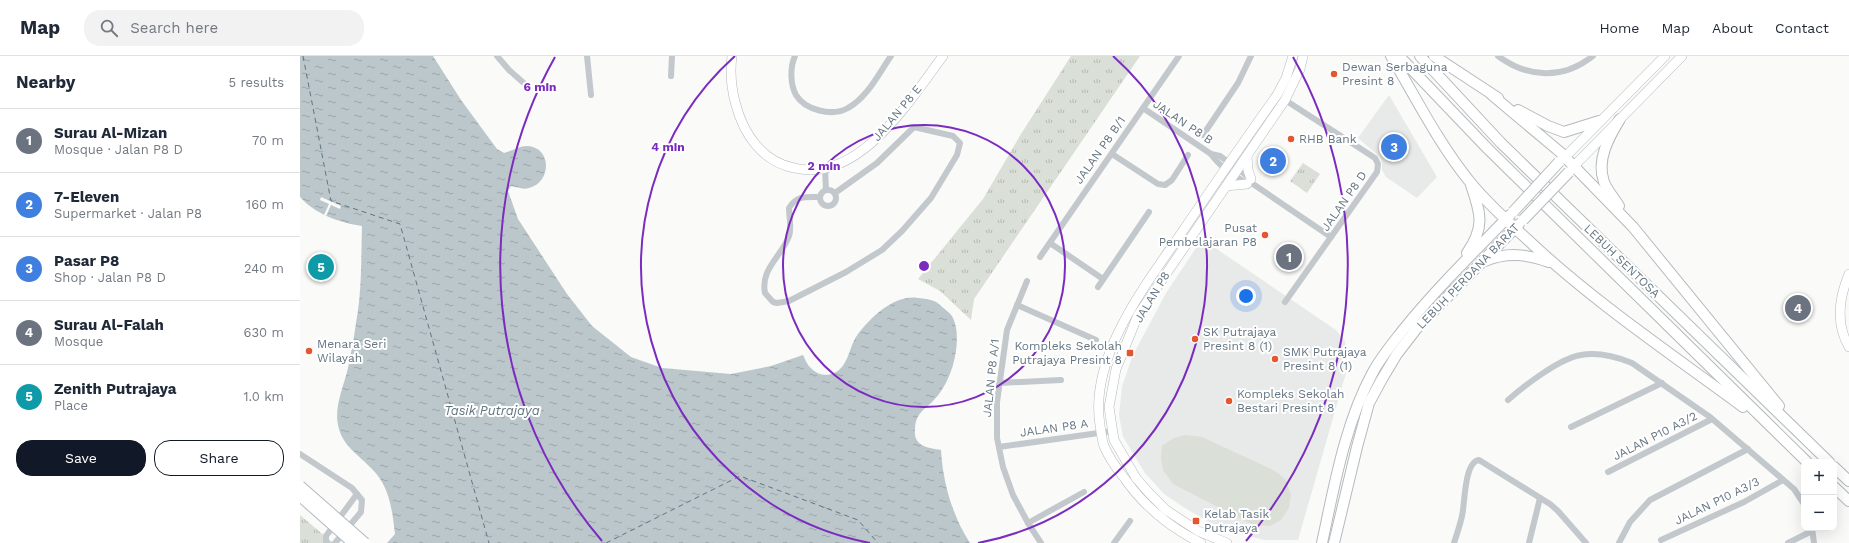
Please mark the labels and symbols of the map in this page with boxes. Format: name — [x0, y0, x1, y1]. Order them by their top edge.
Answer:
place label: Dewan Serbaguna Presint 8 — [1342, 60, 1448, 88]
marker: Dewan Serbaguna Presint 8 — [1329, 69, 1339, 79]
text: 6 min — [523, 80, 557, 94]
street label: JALAN P8 E — [869, 82, 925, 144]
street label: JALAN P8 B — [1150, 97, 1216, 147]
street label: JALAN P8 B/1 — [1072, 114, 1128, 186]
place label: RHB Bank — [1299, 132, 1357, 146]
pin: 3 — [1381, 132, 1407, 162]
marker: RHB Bank — [1286, 134, 1296, 144]
text: 4 min — [651, 140, 685, 154]
pin: 2 — [1260, 146, 1286, 176]
text: 2 min — [808, 159, 840, 173]
street label: JALAN P8 D — [1318, 168, 1370, 234]
street label: LEBUH PERDANA BARAT — [1414, 220, 1522, 332]
place label: Pusat Pembelajaran P8 — [1159, 221, 1257, 249]
street label: LEBUH SENTOSA — [1581, 221, 1663, 301]
marker: Pusat Pembelajaran P8 — [1260, 230, 1270, 240]
pin: 1 — [1276, 242, 1302, 272]
pin: 5 — [308, 252, 334, 282]
centre of rings — [917, 259, 931, 273]
street label: JALAN P8 — [1131, 269, 1173, 325]
your location — [1236, 286, 1256, 306]
pin: 4 — [1785, 293, 1811, 323]
place label: SK Putrajaya Presint 8 (1) — [1203, 325, 1276, 353]
marker: SK Putrajaya Presint 8 (1) — [1190, 334, 1200, 344]
place label: Menara Seri Wilayah — [317, 337, 386, 365]
street label: JALAN P8 A/1 — [980, 338, 1002, 418]
place label: Kompleks Sekolah Putrajaya Presint 8 — [1012, 339, 1122, 367]
place label: SMK Putrajaya Presint 8 (1) — [1283, 345, 1367, 373]
marker: Menara Seri Wilayah — [304, 346, 314, 356]
marker: Kompleks Sekolah Putrajaya Presint 8 — [1125, 348, 1135, 358]
marker: SMK Putrajaya Presint 8 (1) — [1270, 354, 1280, 364]
place label: Kompleks Sekolah Bestari Presint 8 — [1237, 387, 1345, 415]
marker: Kompleks Sekolah Bestari Presint 8 — [1224, 396, 1234, 406]
water label: Tasik Putrajaya — [444, 403, 540, 418]
street label: JALAN P10 A3/2 — [1611, 409, 1699, 463]
street label: JALAN P8 A — [1019, 416, 1089, 440]
street label: JALAN P10 A3/3 — [1672, 474, 1762, 528]
place label: Kelab Tasik Putrajaya — [1204, 507, 1269, 535]
marker: Kelab Tasik Putrajaya — [1191, 516, 1201, 526]

